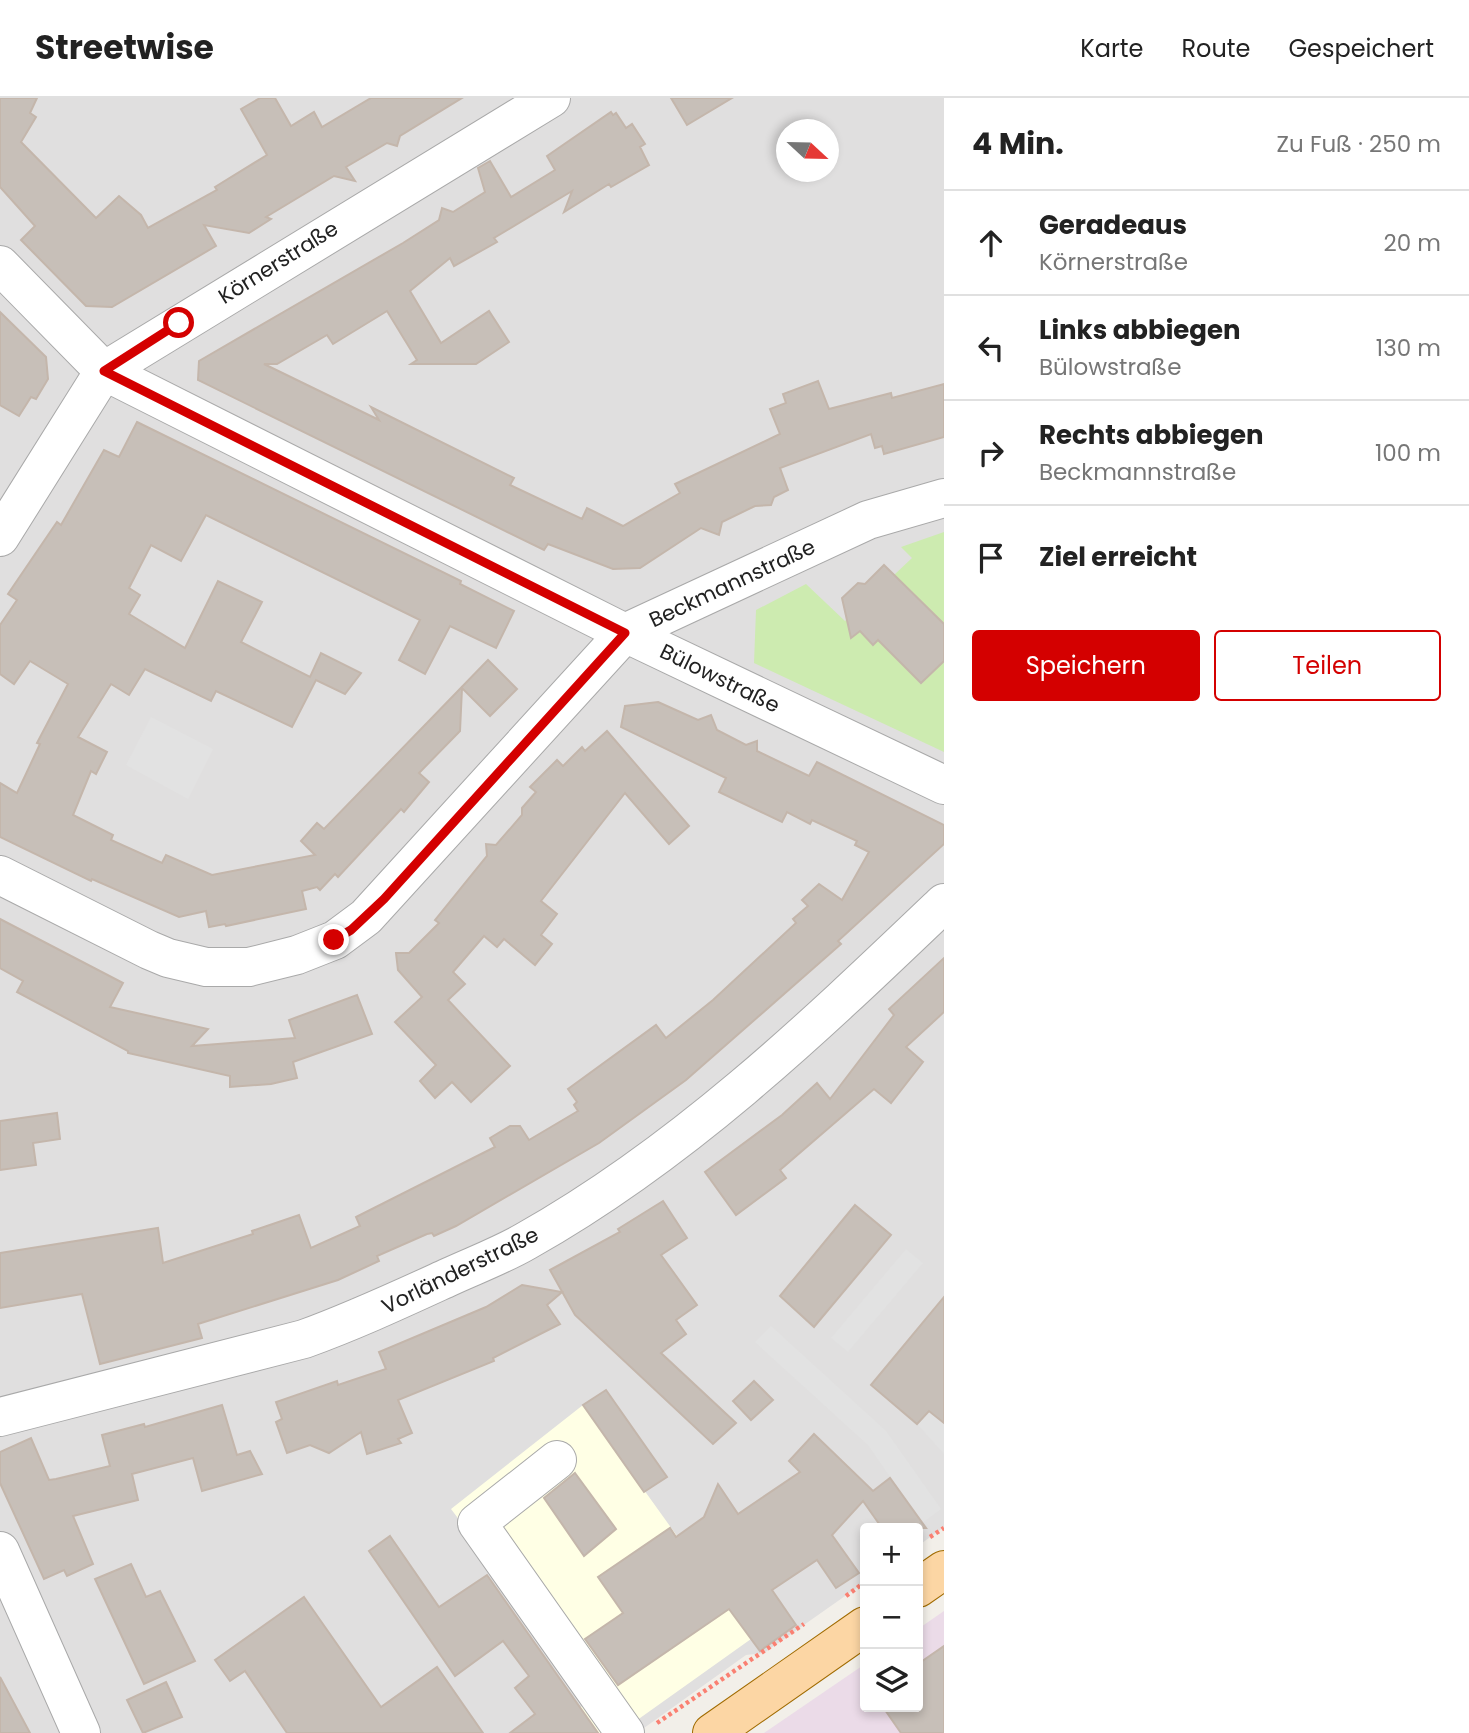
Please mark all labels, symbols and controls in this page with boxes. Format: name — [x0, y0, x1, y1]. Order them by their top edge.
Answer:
text: Streetwise — [35, 24, 214, 71]
text: Karte — [1080, 32, 1143, 65]
text: Route — [1181, 32, 1250, 65]
text: Gespeichert — [1288, 32, 1434, 65]
north arrow — [776, 119, 839, 182]
text: 4 Min. — [972, 122, 1064, 165]
text: Zu Fuß · 250 m — [1277, 128, 1441, 160]
text: Geradeaus — [1039, 207, 1187, 243]
street label: Körnerstraße — [213, 214, 343, 310]
icon: ahead — [972, 224, 1010, 262]
text: 20 m — [1383, 227, 1441, 259]
text: Körnerstraße — [1039, 246, 1188, 278]
route start — [163, 307, 194, 338]
text: Links abbiegen — [1039, 312, 1241, 348]
icon: left — [972, 329, 1010, 367]
text: 130 m — [1376, 332, 1441, 364]
text: Bülowstraße — [1039, 351, 1182, 383]
text: Rechts abbiegen — [1039, 417, 1264, 453]
icon: right — [972, 434, 1010, 472]
text: 100 m — [1375, 437, 1441, 469]
text: Beckmannstraße — [1039, 456, 1236, 488]
street label: Beckmannstraße — [644, 532, 820, 634]
icon: arrive — [972, 539, 1010, 577]
text: Ziel erreicht — [1039, 539, 1197, 575]
button: Speichern — [972, 630, 1200, 701]
button: Teilen — [1214, 630, 1441, 701]
street label: Bülowstraße — [655, 636, 785, 720]
route end — [318, 924, 349, 955]
street label: Vorländerstraße — [377, 1219, 543, 1321]
map controls — [860, 1523, 923, 1712]
button: + — [860, 1523, 923, 1586]
button: − — [860, 1586, 923, 1649]
button: layers — [860, 1649, 923, 1712]

